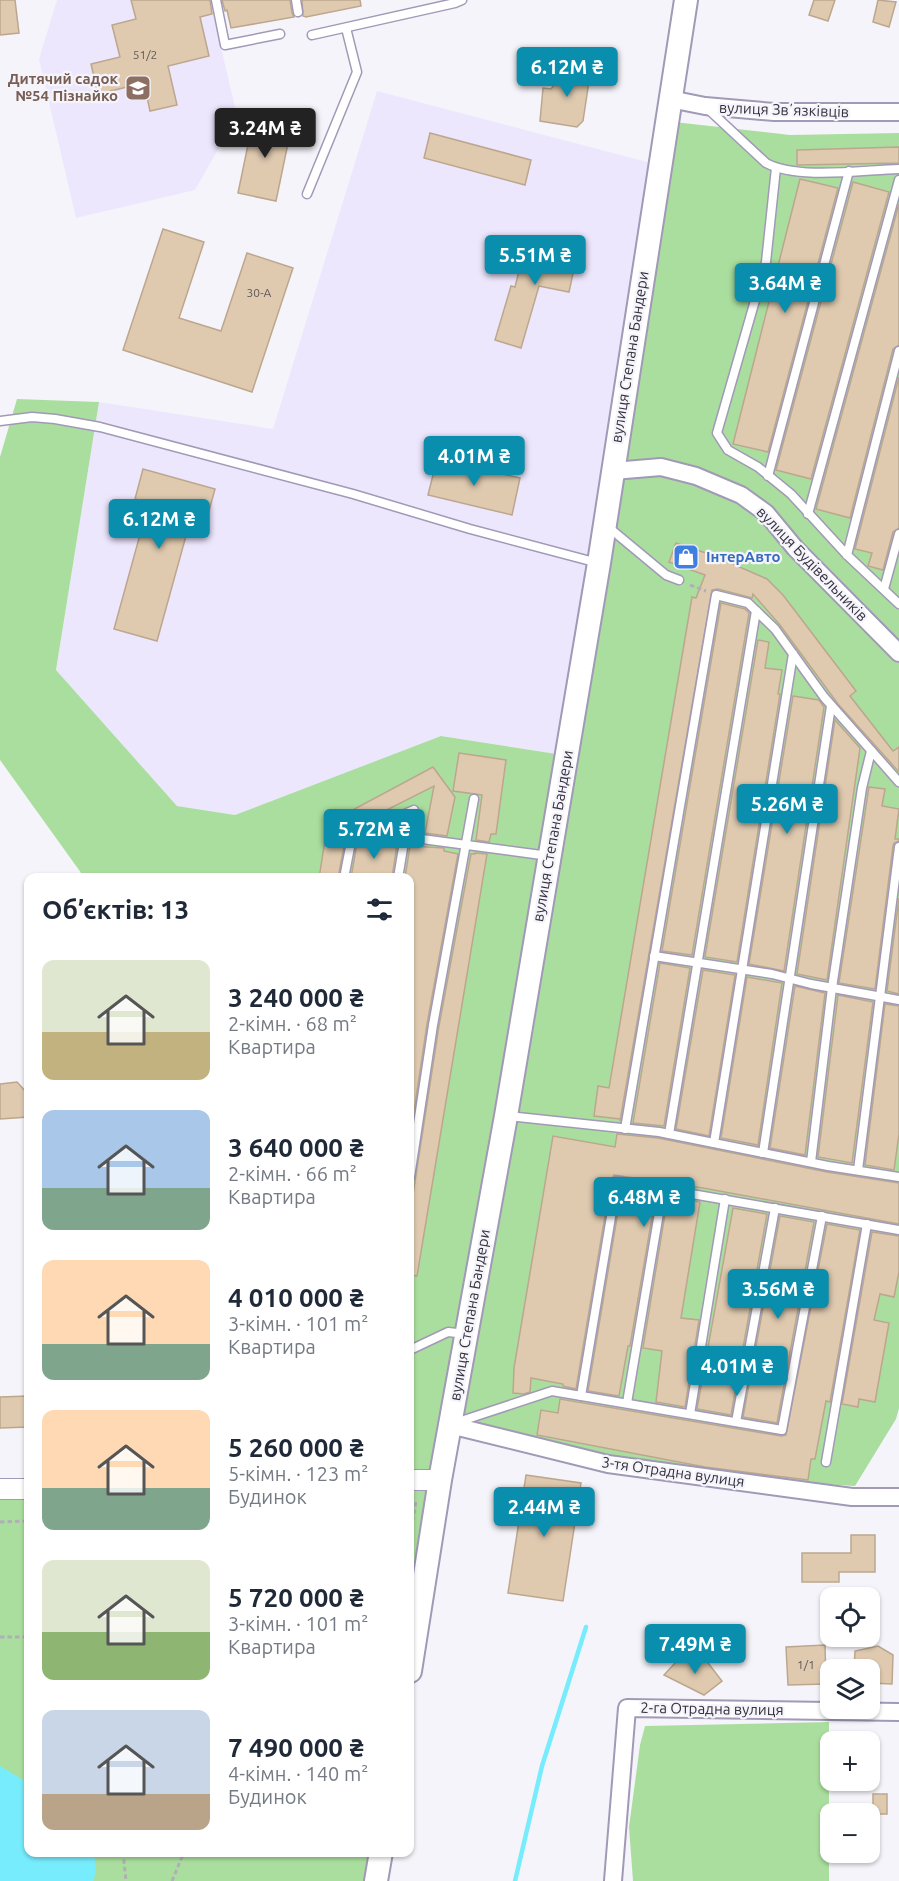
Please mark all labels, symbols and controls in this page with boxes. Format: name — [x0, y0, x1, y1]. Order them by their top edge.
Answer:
pin: 6.12M ₴ — [512, 47, 622, 98]
house number: 51/2 — [133, 48, 157, 61]
text: 6.12M ₴ — [531, 55, 603, 78]
place label: Дитячий садок №54 Пізнайко — [8, 70, 118, 104]
school or university icon: Дитячий садок №54 Пізнайко — [123, 73, 153, 103]
street label: вулиця Звʼязківців — [719, 99, 849, 120]
pin: 3.24M ₴ — [210, 108, 320, 159]
text: 3.24M ₴ — [229, 116, 301, 139]
pin: 5.51M ₴ — [480, 235, 590, 286]
text: 5.51M ₴ — [499, 243, 571, 266]
pin: 3.64M ₴ — [730, 263, 840, 314]
street label: вулиця Степана Бандери — [608, 270, 651, 444]
text: 3.64M ₴ — [749, 271, 821, 294]
house number: 30-А — [247, 286, 272, 299]
pin: 4.01M ₴ — [419, 436, 529, 487]
text: 4.01M ₴ — [438, 444, 510, 467]
pin: 6.12M ₴ — [104, 499, 214, 550]
street label: вулиця Будівельників — [753, 503, 871, 624]
text: 6.12M ₴ — [123, 507, 195, 530]
shop icon: ІнтерАвто — [671, 542, 701, 572]
place label: ІнтерАвто — [706, 548, 781, 565]
street label: вулиця Степана Бандери — [529, 749, 576, 923]
pin: 5.26M ₴ — [732, 784, 842, 835]
text: 5.26M ₴ — [751, 792, 823, 815]
pin: 5.72M ₴ — [319, 809, 429, 860]
text: 5.72M ₴ — [338, 817, 410, 840]
icon: filters — [363, 893, 396, 926]
text: Об’єктів: 13 — [42, 895, 189, 924]
text: 3 240 000 ₴ — [228, 983, 364, 1012]
icon: home — [90, 984, 162, 1056]
text: 2-кімн. · 68 m² — [228, 1012, 357, 1035]
text: Квартира — [228, 1035, 316, 1058]
text: 3 640 000 ₴ — [228, 1133, 364, 1162]
icon: home — [90, 1134, 162, 1206]
text: 2-кімн. · 66 m² — [228, 1162, 357, 1185]
pin: 6.48M ₴ — [589, 1177, 699, 1228]
text: Квартира — [228, 1185, 316, 1208]
text: 6.48M ₴ — [608, 1185, 680, 1208]
street label: вулиця Степана Бандери — [446, 1228, 493, 1402]
pin: 3.56M ₴ — [723, 1269, 833, 1320]
text: 3.56M ₴ — [742, 1277, 814, 1300]
text: 4 010 000 ₴ — [228, 1283, 364, 1312]
icon: home — [90, 1284, 162, 1356]
text: 3-кімн. · 101 m² — [228, 1312, 368, 1335]
text: Квартира — [228, 1335, 316, 1358]
pin: 4.01M ₴ — [682, 1346, 792, 1397]
text: 4.01M ₴ — [701, 1354, 773, 1377]
text: 5 260 000 ₴ — [228, 1433, 364, 1462]
icon: home — [90, 1434, 162, 1506]
street label: 3-тя Отрадна вулиця — [601, 1453, 746, 1490]
text: 5-кімн. · 123 m² — [228, 1462, 368, 1485]
text: Будинок — [228, 1485, 307, 1508]
pin: 2.44M ₴ — [489, 1487, 599, 1538]
text: 2.44M ₴ — [508, 1495, 580, 1518]
text: 5 720 000 ₴ — [228, 1583, 364, 1612]
icon: home — [90, 1584, 162, 1656]
map controls — [820, 1587, 880, 1863]
button: locate — [820, 1587, 880, 1647]
text: 3-кімн. · 101 m² — [228, 1612, 368, 1635]
pin: 7.49M ₴ — [640, 1624, 750, 1675]
text: 7.49M ₴ — [659, 1632, 731, 1655]
text: Квартира — [228, 1635, 316, 1658]
house number: 1/1 — [797, 1658, 815, 1671]
button: layers — [820, 1659, 880, 1719]
street label: 2-га Отрадна вулиця — [640, 1699, 784, 1718]
button: + — [820, 1731, 880, 1791]
text: 7 490 000 ₴ — [228, 1733, 364, 1762]
icon: home — [90, 1734, 162, 1806]
text: 4-кімн. · 140 m² — [228, 1762, 368, 1785]
text: Будинок — [228, 1785, 307, 1808]
button: − — [820, 1803, 880, 1863]

